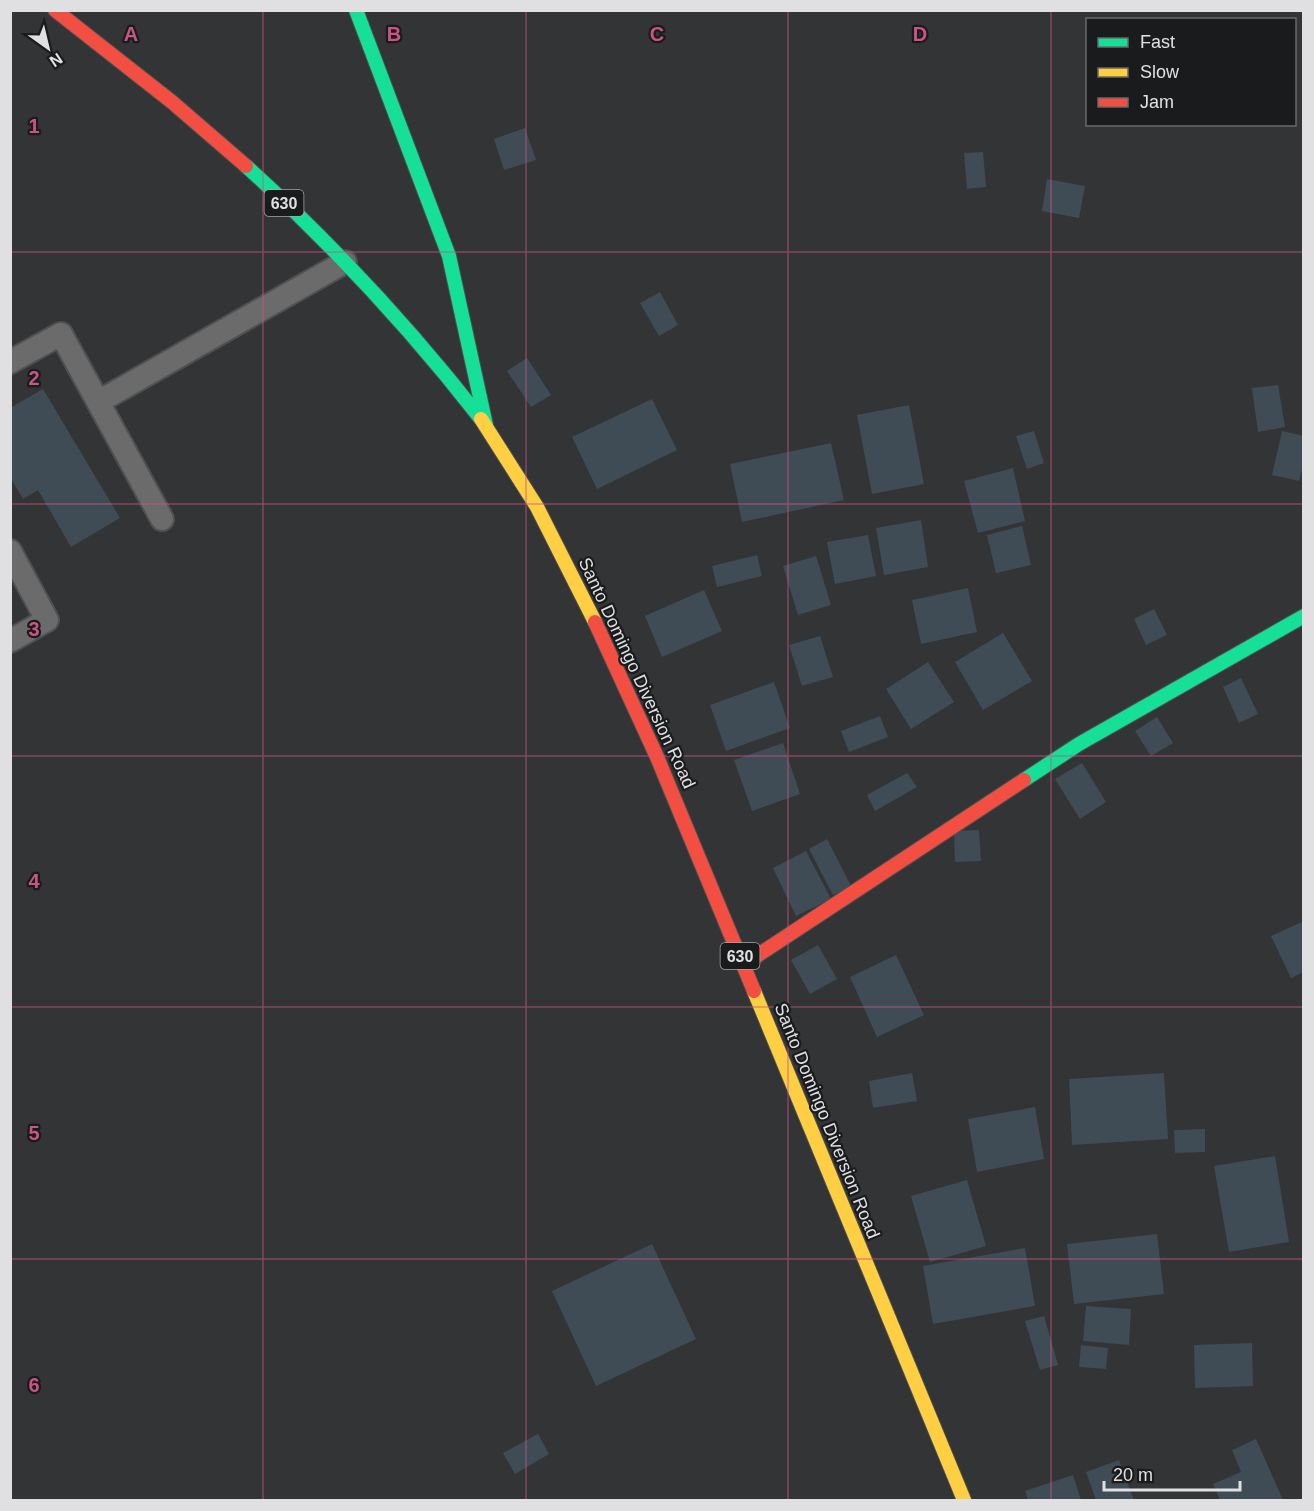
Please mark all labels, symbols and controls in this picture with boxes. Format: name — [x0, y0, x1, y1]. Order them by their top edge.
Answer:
north arrow — [18, 18, 78, 78]
legend — [1086, 18, 1296, 126]
text: A — [124, 23, 138, 45]
text: B — [387, 23, 401, 45]
text: C — [650, 23, 664, 45]
text: D — [913, 23, 927, 45]
text: Fast — [1140, 32, 1175, 52]
text: N — [47, 50, 66, 70]
text: Slow — [1140, 62, 1180, 82]
text: Jam — [1140, 92, 1174, 112]
text: 1 — [28, 115, 40, 137]
road number: 630 — [264, 190, 304, 216]
text: 2 — [28, 367, 40, 389]
street label: Santo Domingo Diversion Road — [575, 555, 699, 791]
text: 3 — [28, 618, 40, 640]
text: 4 — [28, 870, 40, 892]
road number: 630 — [720, 943, 760, 969]
street label: Santo Domingo Diversion Road — [771, 1000, 883, 1242]
text: 5 — [28, 1122, 40, 1144]
text: 6 — [28, 1374, 40, 1396]
scale bar — [1104, 1454, 1240, 1492]
text: 20 m — [1113, 1465, 1153, 1485]

